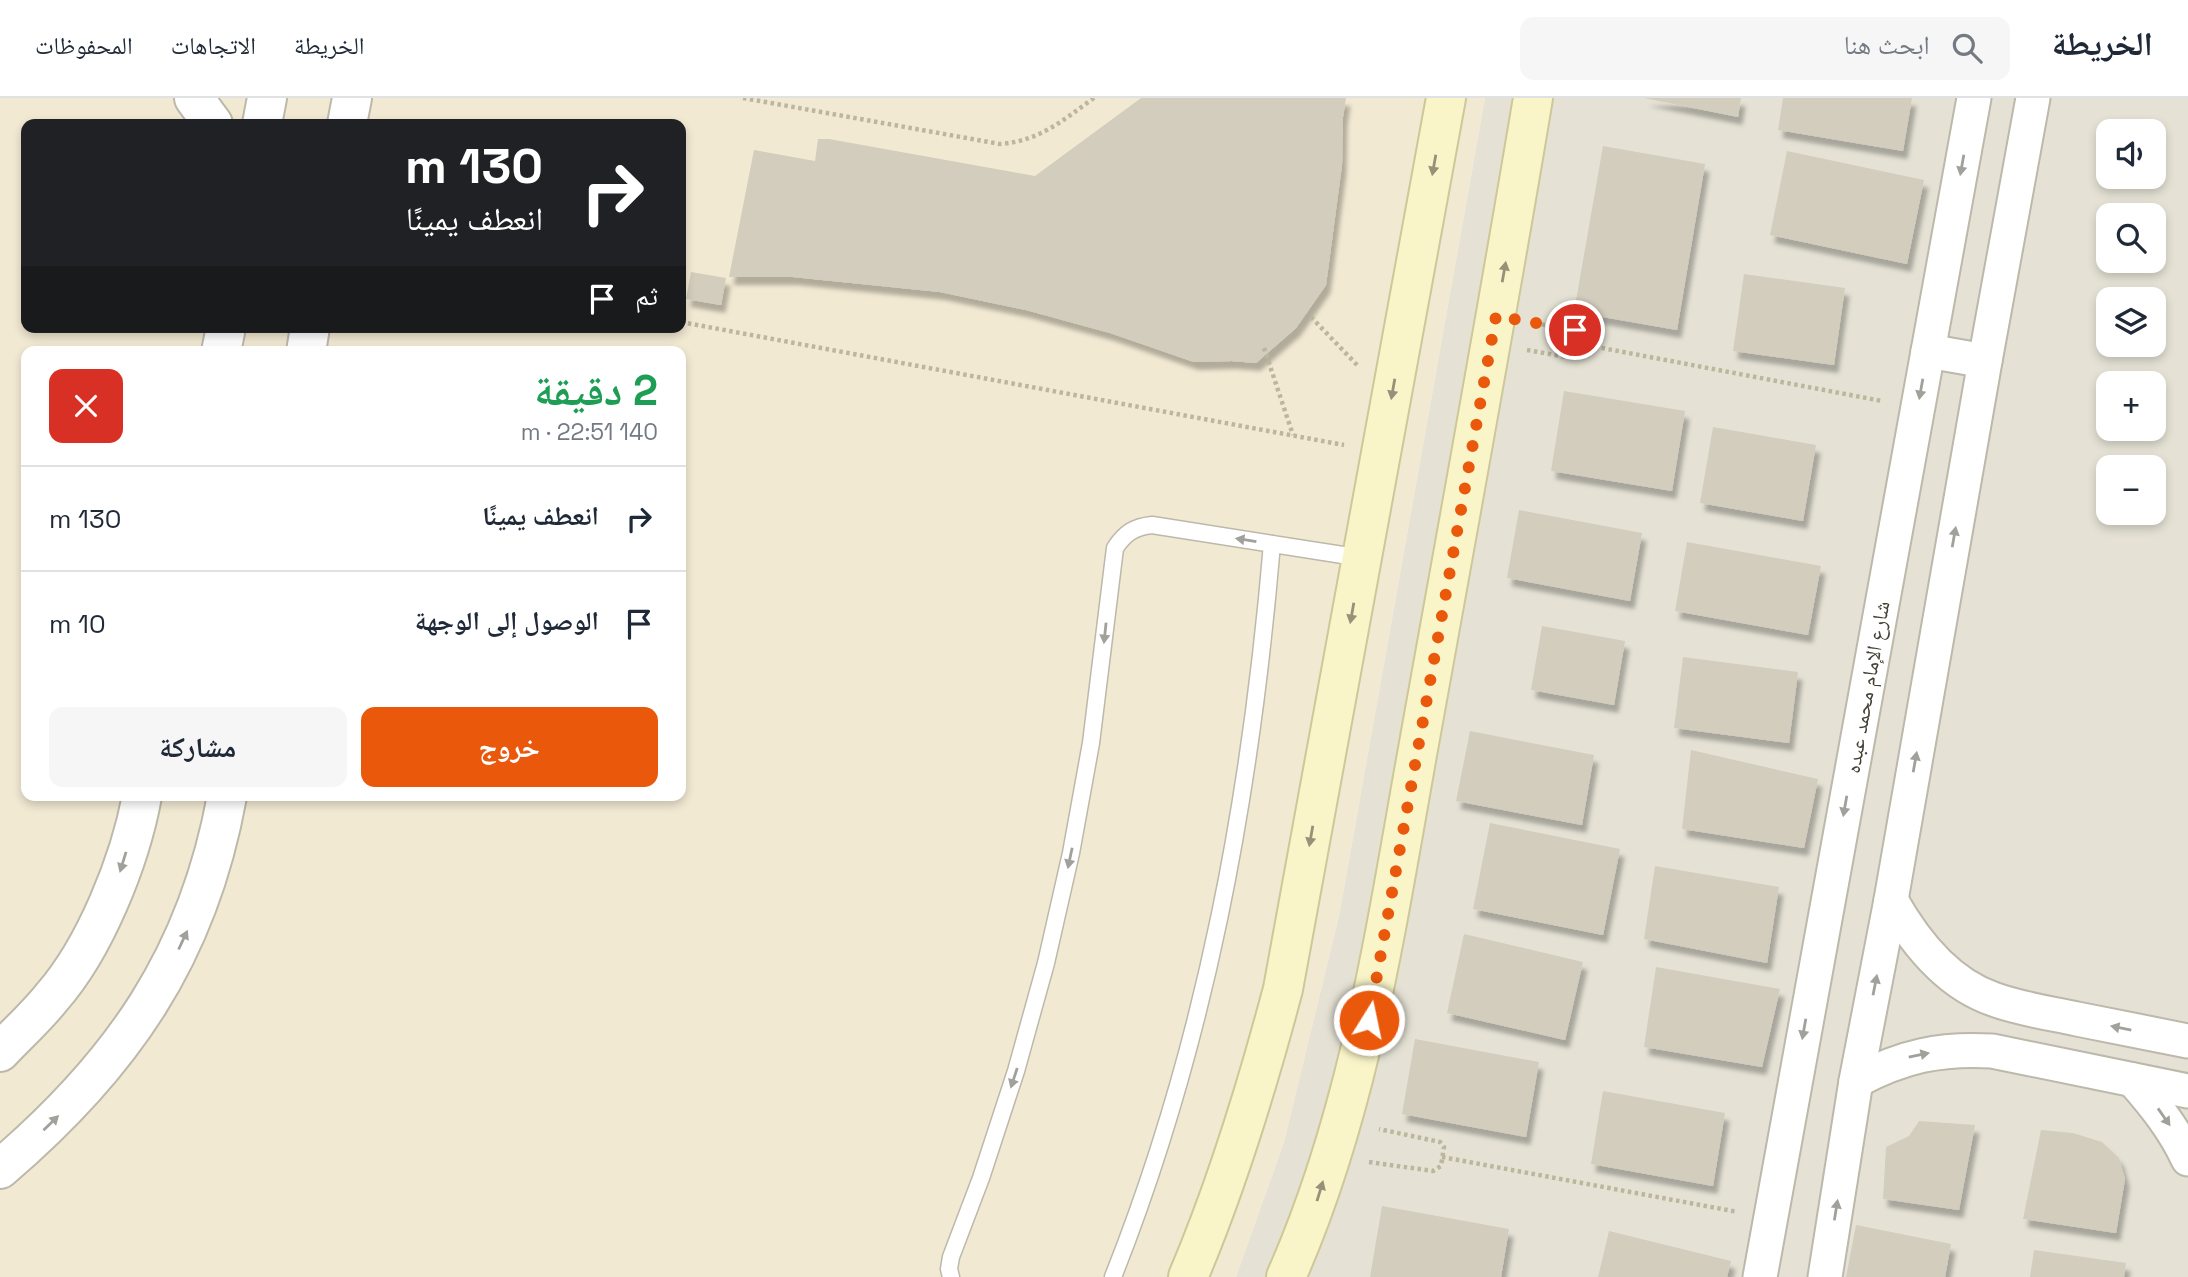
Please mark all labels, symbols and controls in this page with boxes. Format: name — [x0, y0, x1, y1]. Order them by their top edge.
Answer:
search box — [1520, 17, 2010, 80]
text: الخريطة — [2052, 23, 2153, 65]
text: ابحث هنا — [1844, 28, 1930, 62]
icon: search — [1948, 29, 1986, 67]
text: المحفوظات — [35, 30, 133, 61]
text: الاتجاهات — [171, 30, 256, 61]
text: الخريطة — [294, 30, 365, 61]
map controls — [2096, 119, 2166, 525]
button: sound — [2096, 119, 2166, 189]
text: 130 m — [405, 135, 543, 197]
icon: right — [567, 147, 658, 238]
one-way arrow — [1428, 154, 1439, 176]
one-way arrow — [1956, 154, 1967, 176]
text: انعطف يمينًا — [406, 199, 543, 239]
button: search — [2096, 203, 2166, 273]
one-way arrow — [1499, 261, 1510, 283]
text: ثم — [635, 279, 658, 313]
icon: arrive — [583, 280, 621, 318]
button: layers — [2096, 287, 2166, 357]
pin — [1545, 300, 1605, 360]
icon: arrive — [1556, 311, 1594, 349]
text: 2 دقيقة — [534, 364, 658, 417]
button: close — [49, 369, 123, 443]
button: + — [2096, 371, 2166, 441]
one-way arrow — [1387, 378, 1398, 400]
one-way arrow — [1915, 378, 1926, 400]
text: 140 m · 22:51 — [521, 417, 658, 447]
button: − — [2096, 455, 2166, 525]
text: انعطف يمينًا — [482, 499, 599, 533]
icon: right — [620, 500, 658, 538]
text: 130 m — [49, 502, 121, 536]
one-way arrow — [1949, 526, 1960, 548]
one-way arrow — [1235, 534, 1257, 545]
street label: شارع الإمام محمد عبده — [1839, 599, 1896, 775]
one-way arrow — [1346, 602, 1357, 624]
text: الوصول إلى الوجهة — [415, 604, 599, 638]
icon: arrive — [620, 605, 658, 643]
text: 10 m — [49, 607, 106, 641]
one-way arrow — [1100, 623, 1111, 645]
button: مشاركة — [49, 707, 347, 787]
button: خروج — [361, 707, 658, 787]
one-way arrow — [1910, 751, 1921, 773]
one-way arrow — [1839, 795, 1850, 817]
one-way arrow — [1305, 825, 1316, 847]
one-way arrow — [1065, 847, 1076, 869]
one-way arrow — [118, 852, 128, 873]
one-way arrow — [178, 930, 189, 950]
one-way arrow — [1869, 974, 1880, 996]
position arrow — [1332, 983, 1406, 1057]
one-way arrow — [1799, 1018, 1810, 1040]
one-way arrow — [2110, 1022, 2132, 1033]
one-way arrow — [1908, 1050, 1930, 1061]
one-way arrow — [1008, 1068, 1018, 1089]
one-way arrow — [2157, 1108, 2171, 1126]
one-way arrow — [42, 1116, 59, 1132]
one-way arrow — [1315, 1180, 1325, 1201]
one-way arrow — [1831, 1198, 1842, 1220]

